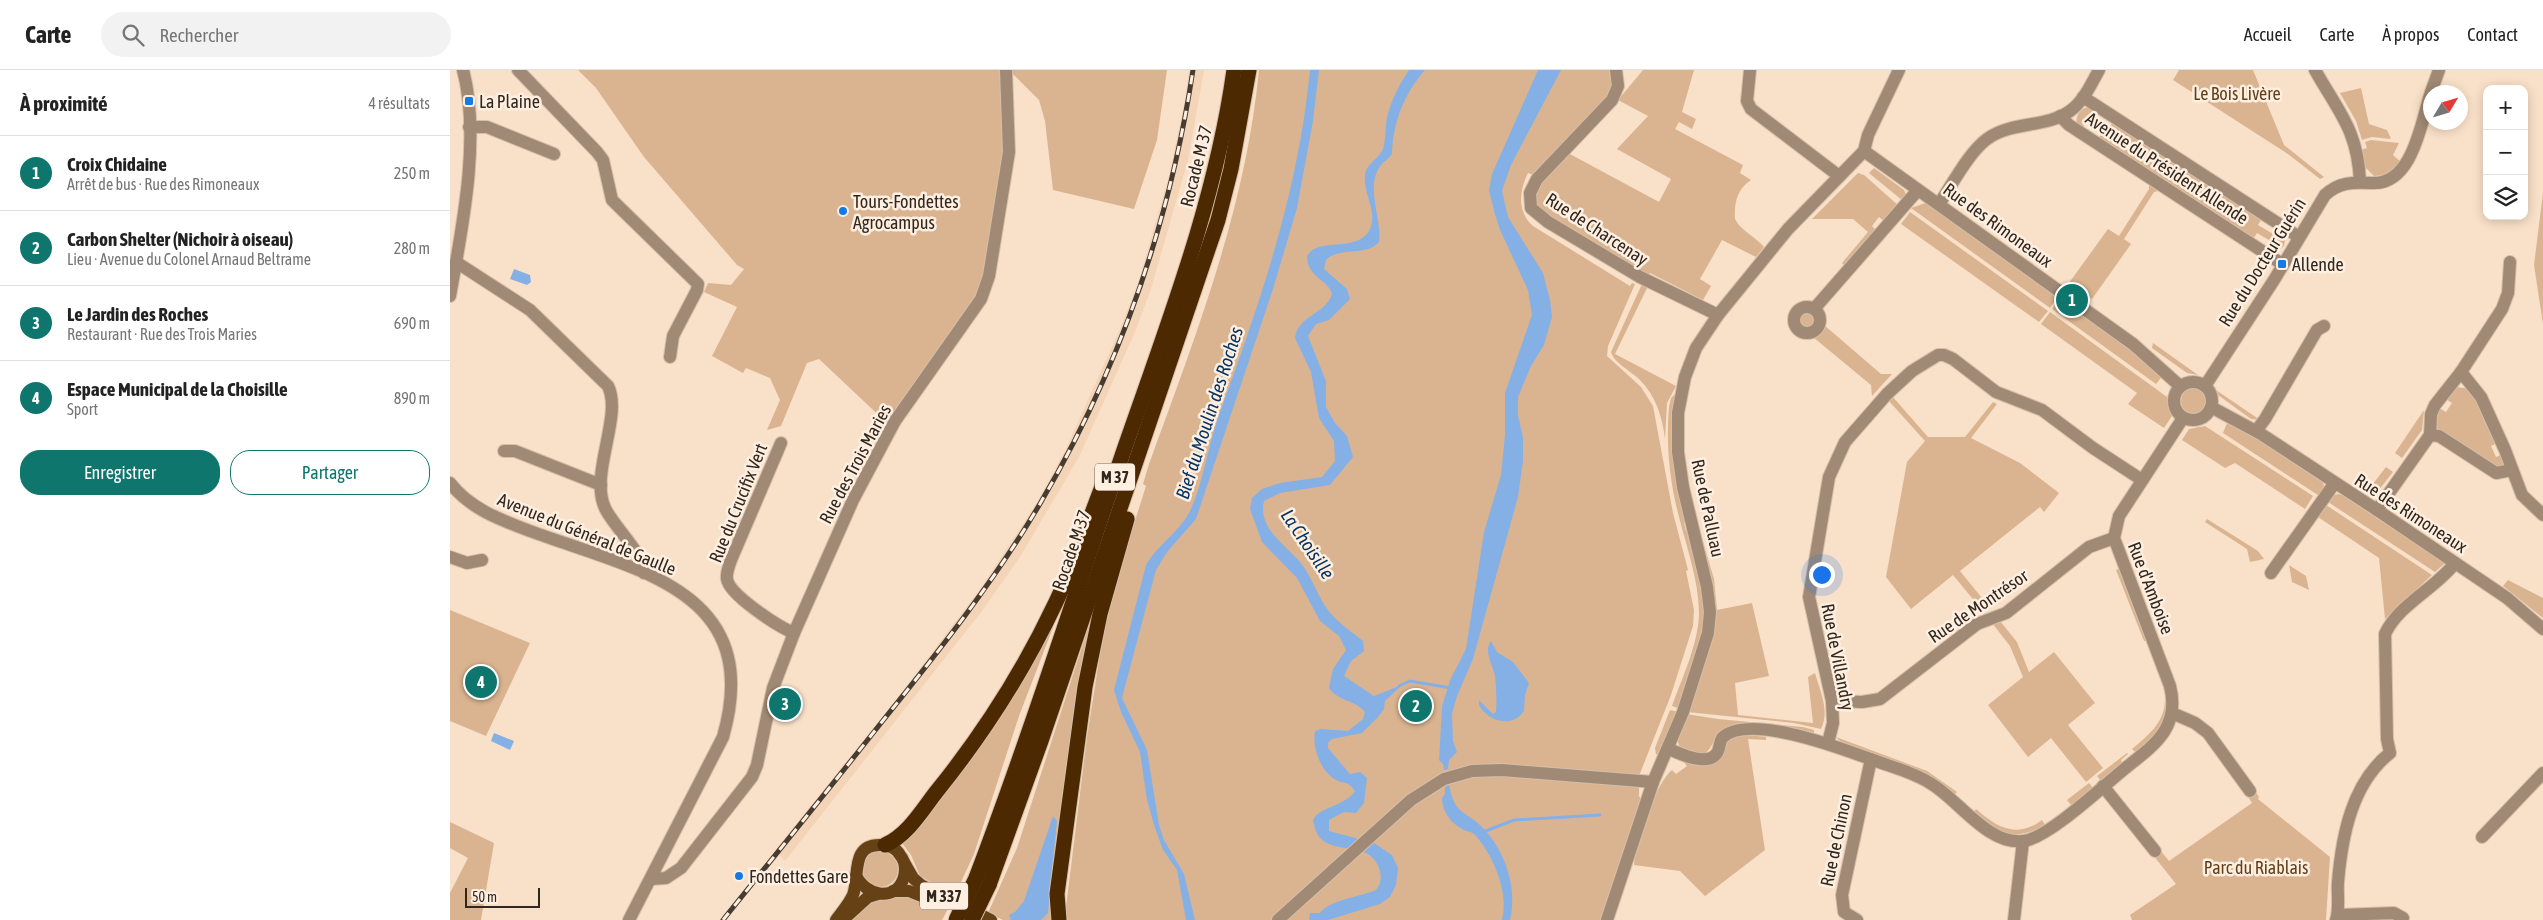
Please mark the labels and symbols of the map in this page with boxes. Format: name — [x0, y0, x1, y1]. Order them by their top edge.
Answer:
park label: Le Bois Livère — [2193, 83, 2281, 104]
north arrow — [2423, 85, 2468, 130]
place label: La Plaine — [479, 91, 540, 112]
marker: La Plaine — [463, 95, 475, 107]
street label: Avenue du Président Allende — [2082, 108, 2252, 228]
street label: Rocade M 37 — [1176, 123, 1216, 209]
street label: Rue des Rimoneaux — [1939, 178, 2057, 272]
street label: Rue de Charcenay — [1542, 188, 1652, 270]
place label: Tours-Fondettes Agrocampus — [853, 191, 959, 233]
street label: Rue du Docteur Guérin — [2214, 194, 2310, 330]
marker: Tours-Fondettes Agrocampus — [837, 205, 849, 217]
place label: Allende — [2292, 254, 2344, 275]
marker: Allende — [2276, 258, 2288, 270]
pin: 1 — [2056, 281, 2088, 319]
water label: Bief du Moulin des Roches — [1171, 324, 1247, 502]
street label: Rue des Trois Maries — [815, 401, 895, 527]
street label: Rue du Crucifix Vert — [705, 440, 771, 566]
street label: Rue de Palluau — [1687, 457, 1729, 559]
road number: M 37 — [1095, 464, 1135, 491]
street label: Rue des Rimoneaux — [2351, 469, 2471, 557]
street label: Avenue du Général de Gaulle — [495, 489, 679, 579]
water label: La Choisille — [1277, 505, 1339, 583]
street label: Rocade M 37 — [1048, 507, 1094, 593]
street label: Rue d'Amboise — [2124, 539, 2178, 637]
your location — [1809, 562, 1835, 588]
street label: Rue de Montrésor — [1924, 565, 2032, 647]
street label: Rue de Villandry — [1817, 602, 1859, 712]
pin: 4 — [465, 663, 497, 701]
pin: 3 — [769, 685, 801, 723]
pin: 2 — [1400, 687, 1432, 725]
street label: Rue de Chinon — [1816, 792, 1856, 888]
park label: Parc du Riablais — [2204, 857, 2308, 878]
place label: Fondettes Gare — [749, 866, 848, 887]
marker: Fondettes Gare — [733, 870, 745, 882]
road number: M 337 — [920, 882, 968, 909]
scale bar — [465, 885, 540, 908]

